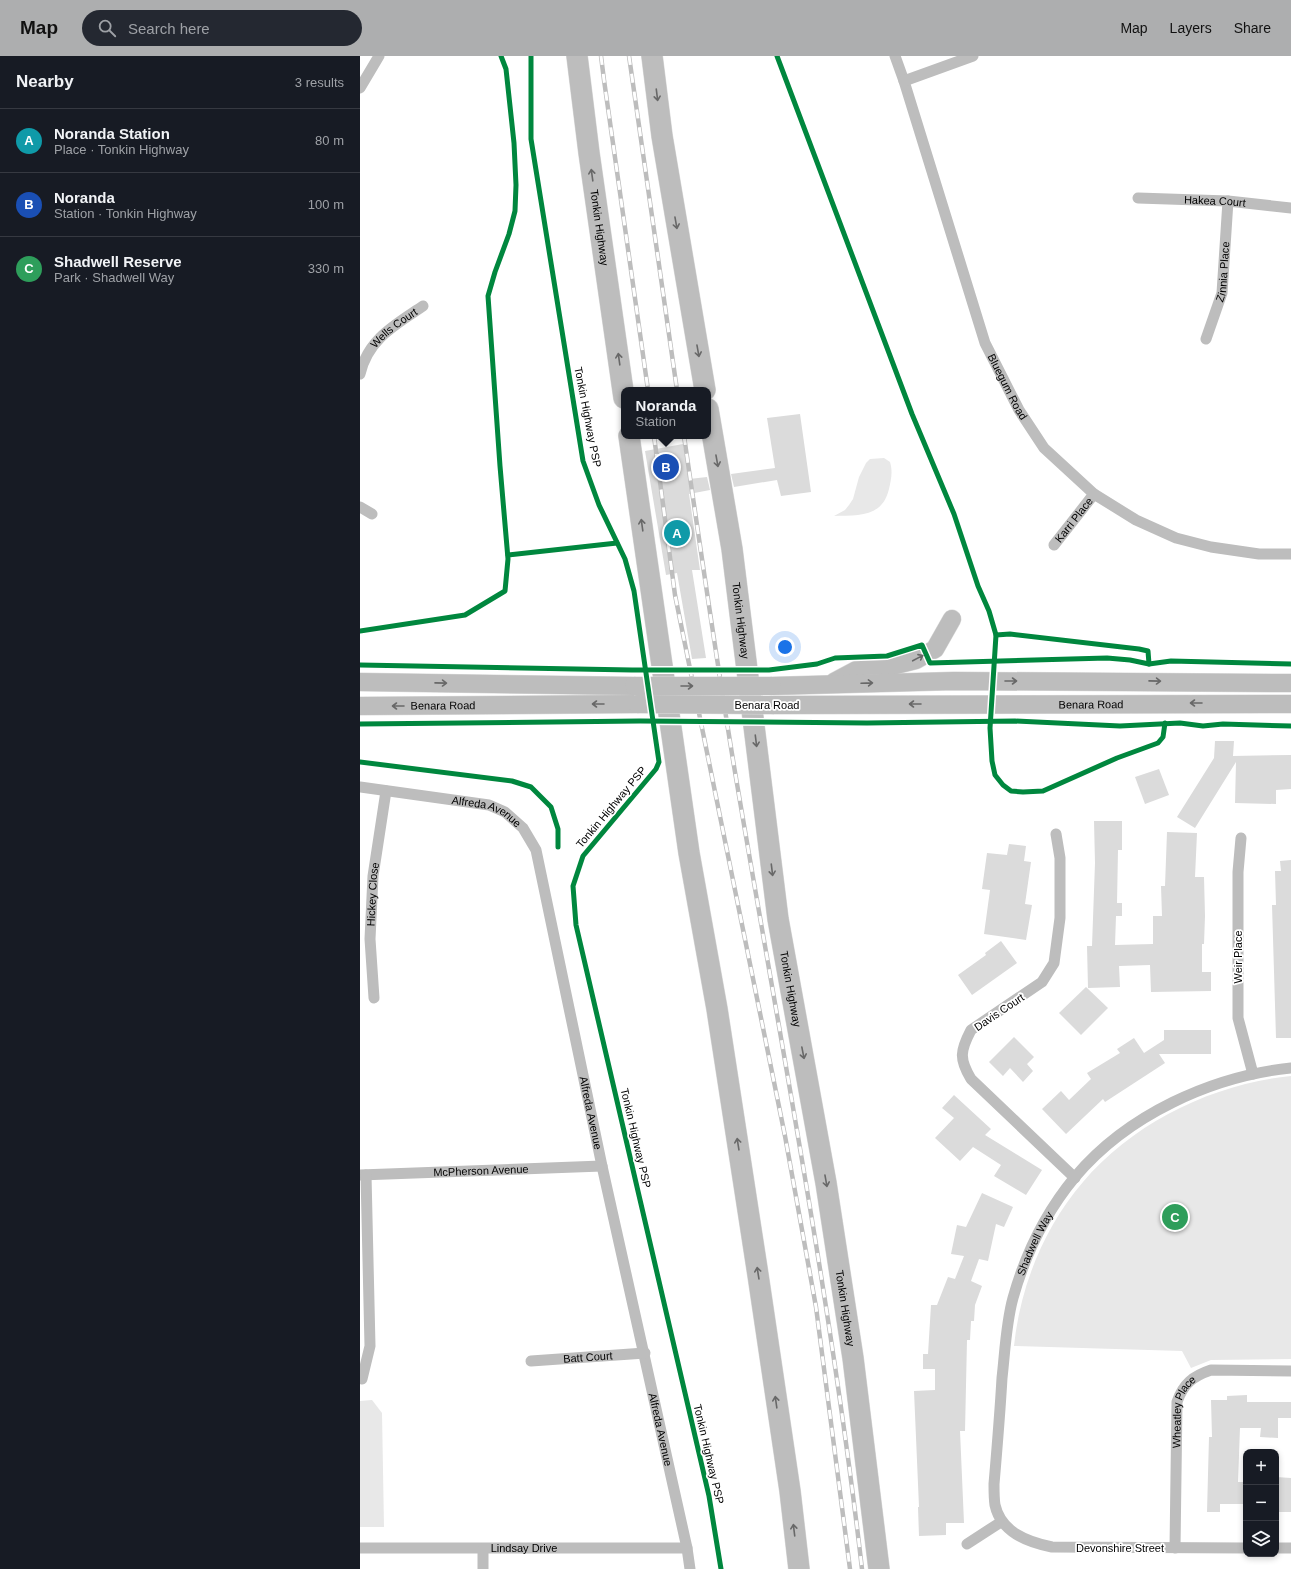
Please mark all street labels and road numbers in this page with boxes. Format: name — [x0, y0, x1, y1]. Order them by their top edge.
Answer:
street label: Tonkin Highway — [588, 188, 611, 267]
street label: Hakea Court — [1184, 194, 1246, 209]
street label: Zinnia Place — [1213, 241, 1231, 303]
street label: Wells Court — [368, 306, 419, 350]
street label: Bluegum Road — [985, 352, 1030, 422]
street label: Tonkin Highway PSP — [572, 366, 604, 468]
street label: Karri Place — [1052, 495, 1095, 545]
street label: Tonkin Highway — [730, 581, 752, 660]
street label: Benara Road — [1059, 698, 1123, 710]
street label: Benara Road — [411, 699, 475, 712]
street label: Benara Road — [735, 699, 799, 711]
street label: Tonkin Highway PSP — [574, 764, 648, 850]
street label: Alfreda Avenue — [451, 794, 524, 829]
street label: Hickey Close — [365, 861, 381, 927]
street label: Weir Place — [1232, 931, 1244, 983]
street label: Tonkin Highway — [778, 950, 804, 1028]
street label: Davis Court — [972, 991, 1026, 1033]
street label: Alfreda Avenue — [577, 1075, 604, 1151]
street label: Tonkin Highway PSP — [619, 1087, 653, 1189]
street label: McPherson Avenue — [433, 1163, 529, 1178]
street label: Shadwell Way — [1015, 1209, 1055, 1277]
street label: Tonkin Highway — [834, 1269, 857, 1348]
street label: Batt Court — [563, 1349, 613, 1365]
street label: Wheatley Place — [1170, 1373, 1198, 1448]
street label: Alfreda Avenue — [647, 1392, 675, 1467]
street label: Tonkin Highway PSP — [692, 1403, 726, 1505]
street label: Lindsay Drive — [491, 1542, 557, 1554]
street label: Devonshire Street — [1076, 1542, 1164, 1554]

